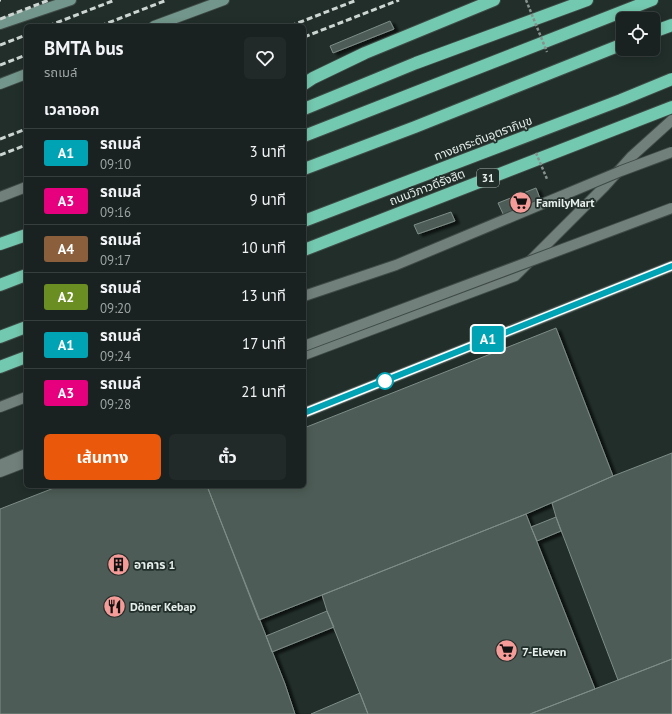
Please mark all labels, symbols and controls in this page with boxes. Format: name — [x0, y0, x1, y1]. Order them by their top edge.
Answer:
map controls — [616, 12, 660, 56]
button: locate — [616, 12, 660, 56]
text: BMTA bus — [44, 36, 124, 60]
button: heart — [244, 37, 286, 79]
text: รถเมล์ — [44, 64, 77, 81]
text: เวลาออก — [44, 100, 99, 119]
street label: ทางยกระดับอุตราภิมุข — [432, 112, 534, 164]
text: รถเมล์ — [100, 134, 141, 153]
text: 3 นาที — [249, 142, 286, 161]
text: A1 — [58, 144, 74, 162]
text: 09:10 — [100, 156, 131, 173]
street label: ถนนวิภาวดีรังสิต — [387, 166, 467, 208]
road number: 31 — [477, 169, 499, 187]
text: รถเมล์ — [100, 182, 141, 201]
supermarket icon: FamilyMart — [507, 189, 533, 215]
text: 9 นาที — [249, 190, 286, 209]
text: A3 — [58, 192, 74, 210]
place label: FamilyMart — [536, 195, 595, 210]
text: 09:16 — [100, 204, 131, 221]
text: รถเมล์ — [100, 230, 141, 249]
text: 10 นาที — [241, 238, 286, 257]
text: A4 — [58, 240, 74, 258]
text: 09:17 — [100, 252, 131, 269]
text: รถเมล์ — [100, 278, 141, 297]
text: 13 นาที — [241, 286, 286, 305]
text: A2 — [58, 288, 74, 306]
text: 09:20 — [100, 300, 131, 317]
text: รถเมล์ — [100, 326, 141, 345]
line badge: A1 — [470, 326, 506, 352]
text: A1 — [480, 330, 496, 348]
text: 17 นาที — [242, 334, 286, 353]
text: A1 — [58, 336, 74, 354]
text: 09:24 — [100, 348, 131, 365]
unlabelled marker — [376, 372, 394, 390]
text: รถเมล์ — [100, 374, 141, 393]
text: 21 นาที — [241, 382, 286, 401]
text: A3 — [58, 384, 74, 402]
text: 09:28 — [100, 396, 131, 413]
button: เส้นทาง — [44, 434, 161, 480]
button: ตั๋ว — [169, 434, 286, 480]
building icon: อาคาร 1 — [106, 551, 132, 577]
place label: อาคาร 1 — [134, 557, 175, 572]
restaurant icon: Döner Kebap — [101, 593, 127, 619]
place label: Döner Kebap — [130, 599, 196, 614]
supermarket icon: 7-Eleven — [493, 638, 519, 664]
place label: 7-Eleven — [522, 644, 566, 659]

